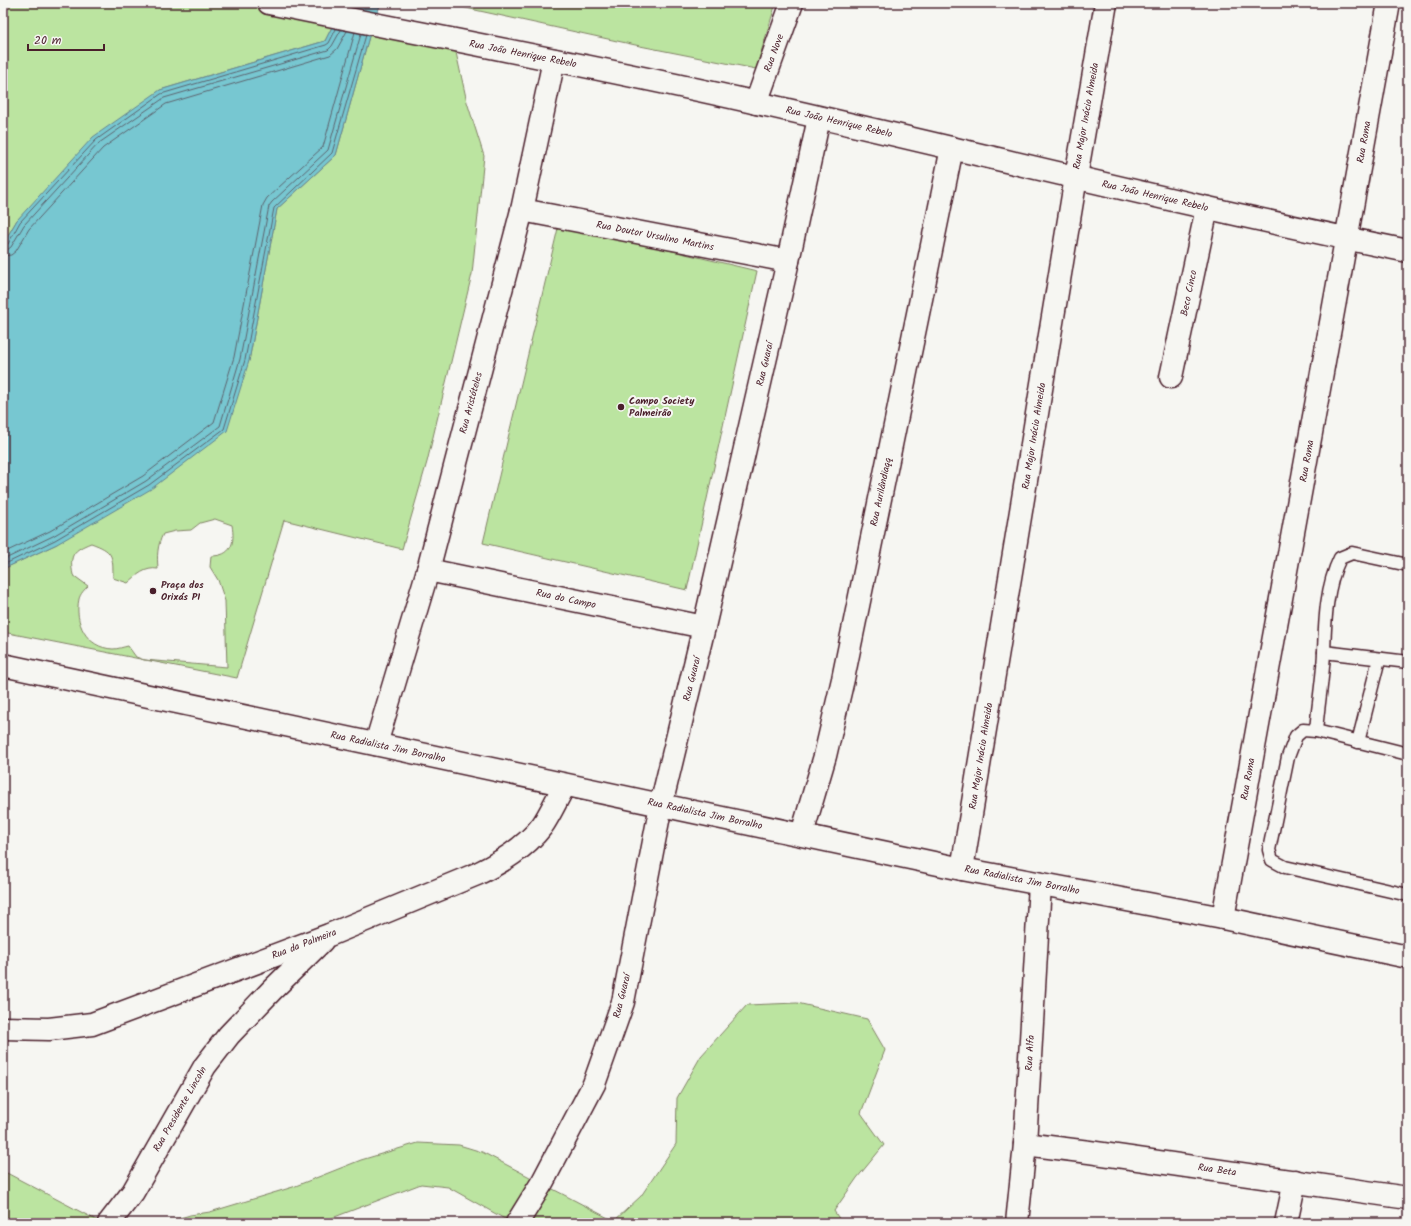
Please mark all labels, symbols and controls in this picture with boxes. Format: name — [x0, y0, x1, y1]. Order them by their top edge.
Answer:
scale bar — [28, 26, 104, 52]
text: 20 m — [34, 31, 62, 50]
street label: Rua Nove — [760, 31, 788, 74]
street label: Rua João Henrique Rebelo — [468, 36, 579, 72]
street label: Rua Major Inácio Almeida — [1069, 61, 1103, 171]
street label: Rua João Henrique Rebelo — [784, 102, 894, 142]
street label: Rua Roma — [1352, 119, 1376, 164]
street label: Rua João Henrique Rebelo — [1100, 176, 1210, 216]
street label: Rua Doutor Ursulino Martins — [595, 217, 716, 255]
street label: Beco Cinco — [1176, 268, 1202, 317]
street label: Rua Guaraí — [752, 339, 778, 388]
street label: Rua Aristóteles — [455, 370, 487, 436]
street label: Rua Major Inácio Almeida — [1018, 381, 1050, 491]
place label: Campo Society Palmeirão — [629, 393, 695, 421]
marker: Campo Society Palmeirão — [616, 402, 626, 412]
street label: Rua Roma — [1295, 438, 1319, 483]
street label: Rua Aurilândiaqq — [866, 456, 896, 528]
place label: Praça dos Orixás PI — [161, 577, 204, 605]
street label: Rua do Campo — [535, 585, 598, 613]
marker: Praça dos Orixás PI — [148, 586, 158, 596]
street label: Rua Guaraí — [679, 653, 706, 703]
street label: Rua Major Inácio Almeida — [965, 701, 997, 811]
street label: Rua Radialista Jim Borralho — [329, 727, 447, 767]
street label: Rua Roma — [1236, 756, 1260, 801]
street label: Rua Radialista Jim Borralho — [646, 794, 764, 834]
street label: Rua Radialista Jim Borralho — [963, 861, 1081, 899]
street label: Rua da Palmeira — [269, 924, 339, 964]
street label: Rua Guaraí — [609, 970, 636, 1020]
street label: Rua Alfa — [1021, 1034, 1039, 1072]
street label: Rua Presidente Lincoln — [149, 1063, 211, 1155]
street label: Rua Beta — [1197, 1159, 1238, 1181]

